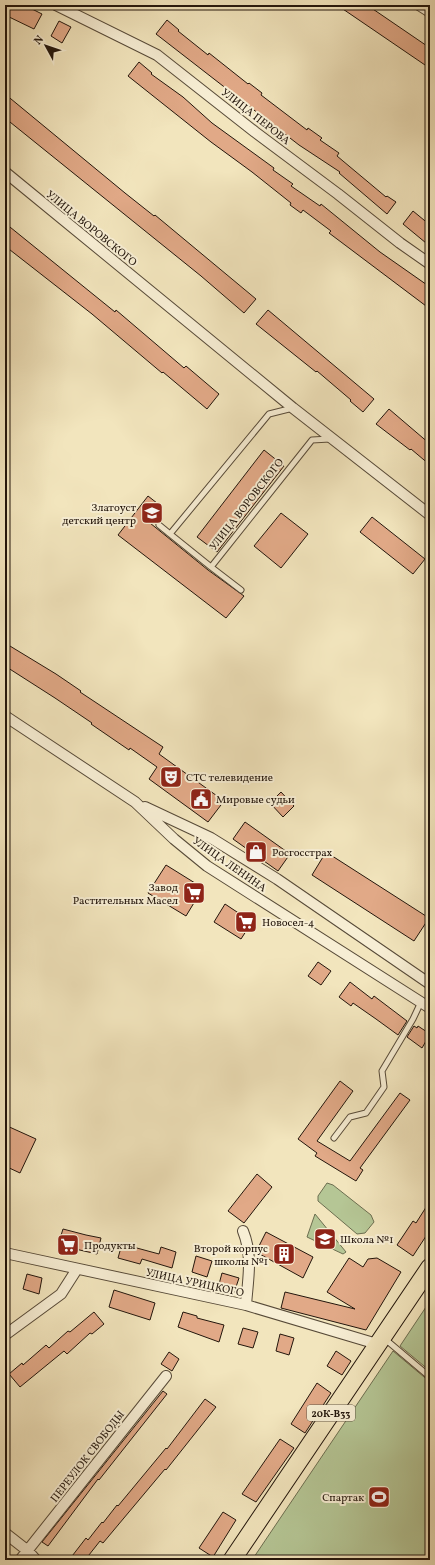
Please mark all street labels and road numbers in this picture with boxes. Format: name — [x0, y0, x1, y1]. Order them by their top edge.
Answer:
street label: УЛИЦА ПЕРОВА — [217, 85, 293, 149]
street label: УЛИЦА ВОРОВСКОГО — [42, 188, 140, 271]
street label: УЛИЦА ВОРОВСКОГО — [207, 456, 288, 554]
street label: УЛИЦА ЛЕНИНА — [189, 834, 269, 896]
street label: УЛИЦА УРИЦКОГО — [144, 1266, 245, 1301]
road number: 20К-В33 — [307, 1405, 355, 1421]
street label: ПЕРЕУЛОК СВОБОДЫ — [48, 1408, 129, 1506]

